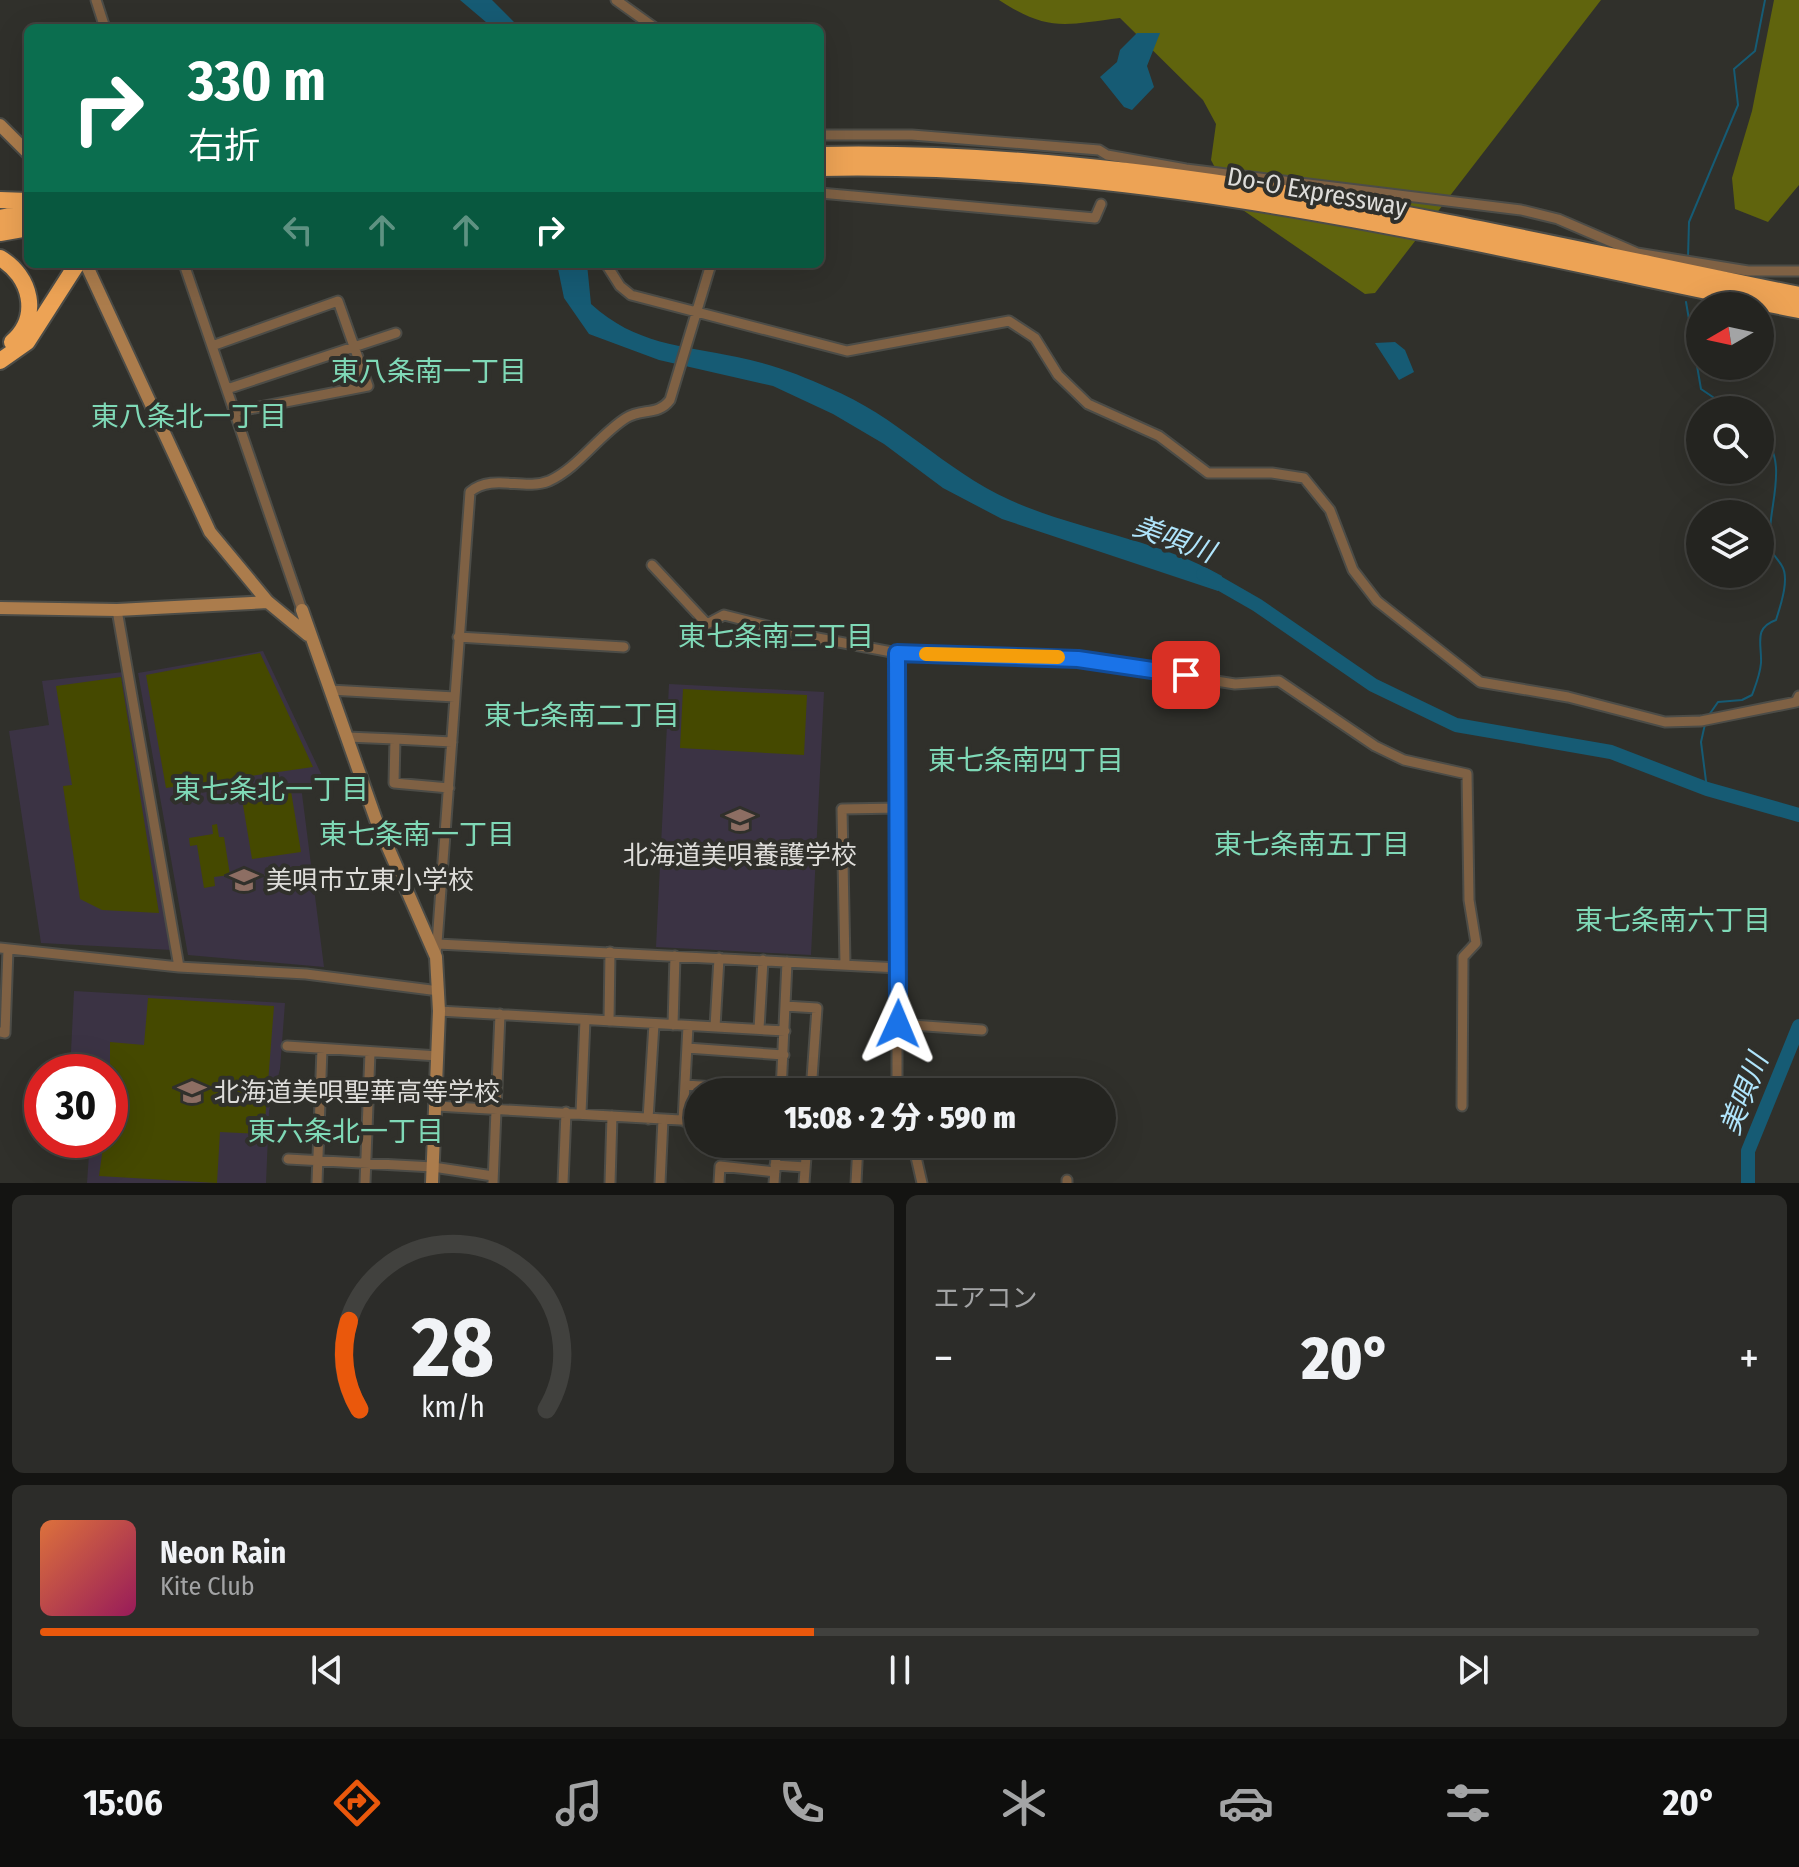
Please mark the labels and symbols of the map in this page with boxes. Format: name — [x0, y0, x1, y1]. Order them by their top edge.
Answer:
street label: Do-O Expressway — [1225, 161, 1410, 223]
north arrow — [1686, 292, 1774, 380]
district label: 東八条南一丁目 — [331, 355, 527, 388]
district label: 東八条北一丁目 — [91, 400, 287, 433]
water label: 美唄川 — [1129, 509, 1222, 570]
district label: 東七条南三丁目 — [678, 620, 874, 653]
pin — [1152, 641, 1220, 709]
district label: 東七条南二丁目 — [484, 699, 680, 732]
district label: 東七条南四丁目 — [928, 744, 1124, 777]
district label: 東七条北一丁目 — [173, 773, 369, 806]
school or university icon: 北海道美唄養護学校 — [725, 805, 755, 835]
district label: 東七条南一丁目 — [319, 818, 515, 851]
district label: 東七条南五丁目 — [1214, 828, 1410, 861]
place label: 北海道美唄養護学校 — [623, 840, 857, 871]
school or university icon: 美唄市立東小学校 — [229, 865, 259, 895]
place label: 美唄市立東小学校 — [266, 865, 474, 896]
district label: 東七条南六丁目 — [1575, 904, 1771, 937]
position arrow — [856, 982, 940, 1066]
water label: 美唄川 — [1714, 1046, 1776, 1139]
speed limit sign: 30 — [24, 1054, 128, 1158]
school or university icon: 北海道美唄聖華高等学校 — [177, 1077, 207, 1107]
place label: 北海道美唄聖華高等学校 — [214, 1077, 500, 1108]
district label: 東六条北一丁目 — [248, 1115, 444, 1148]

